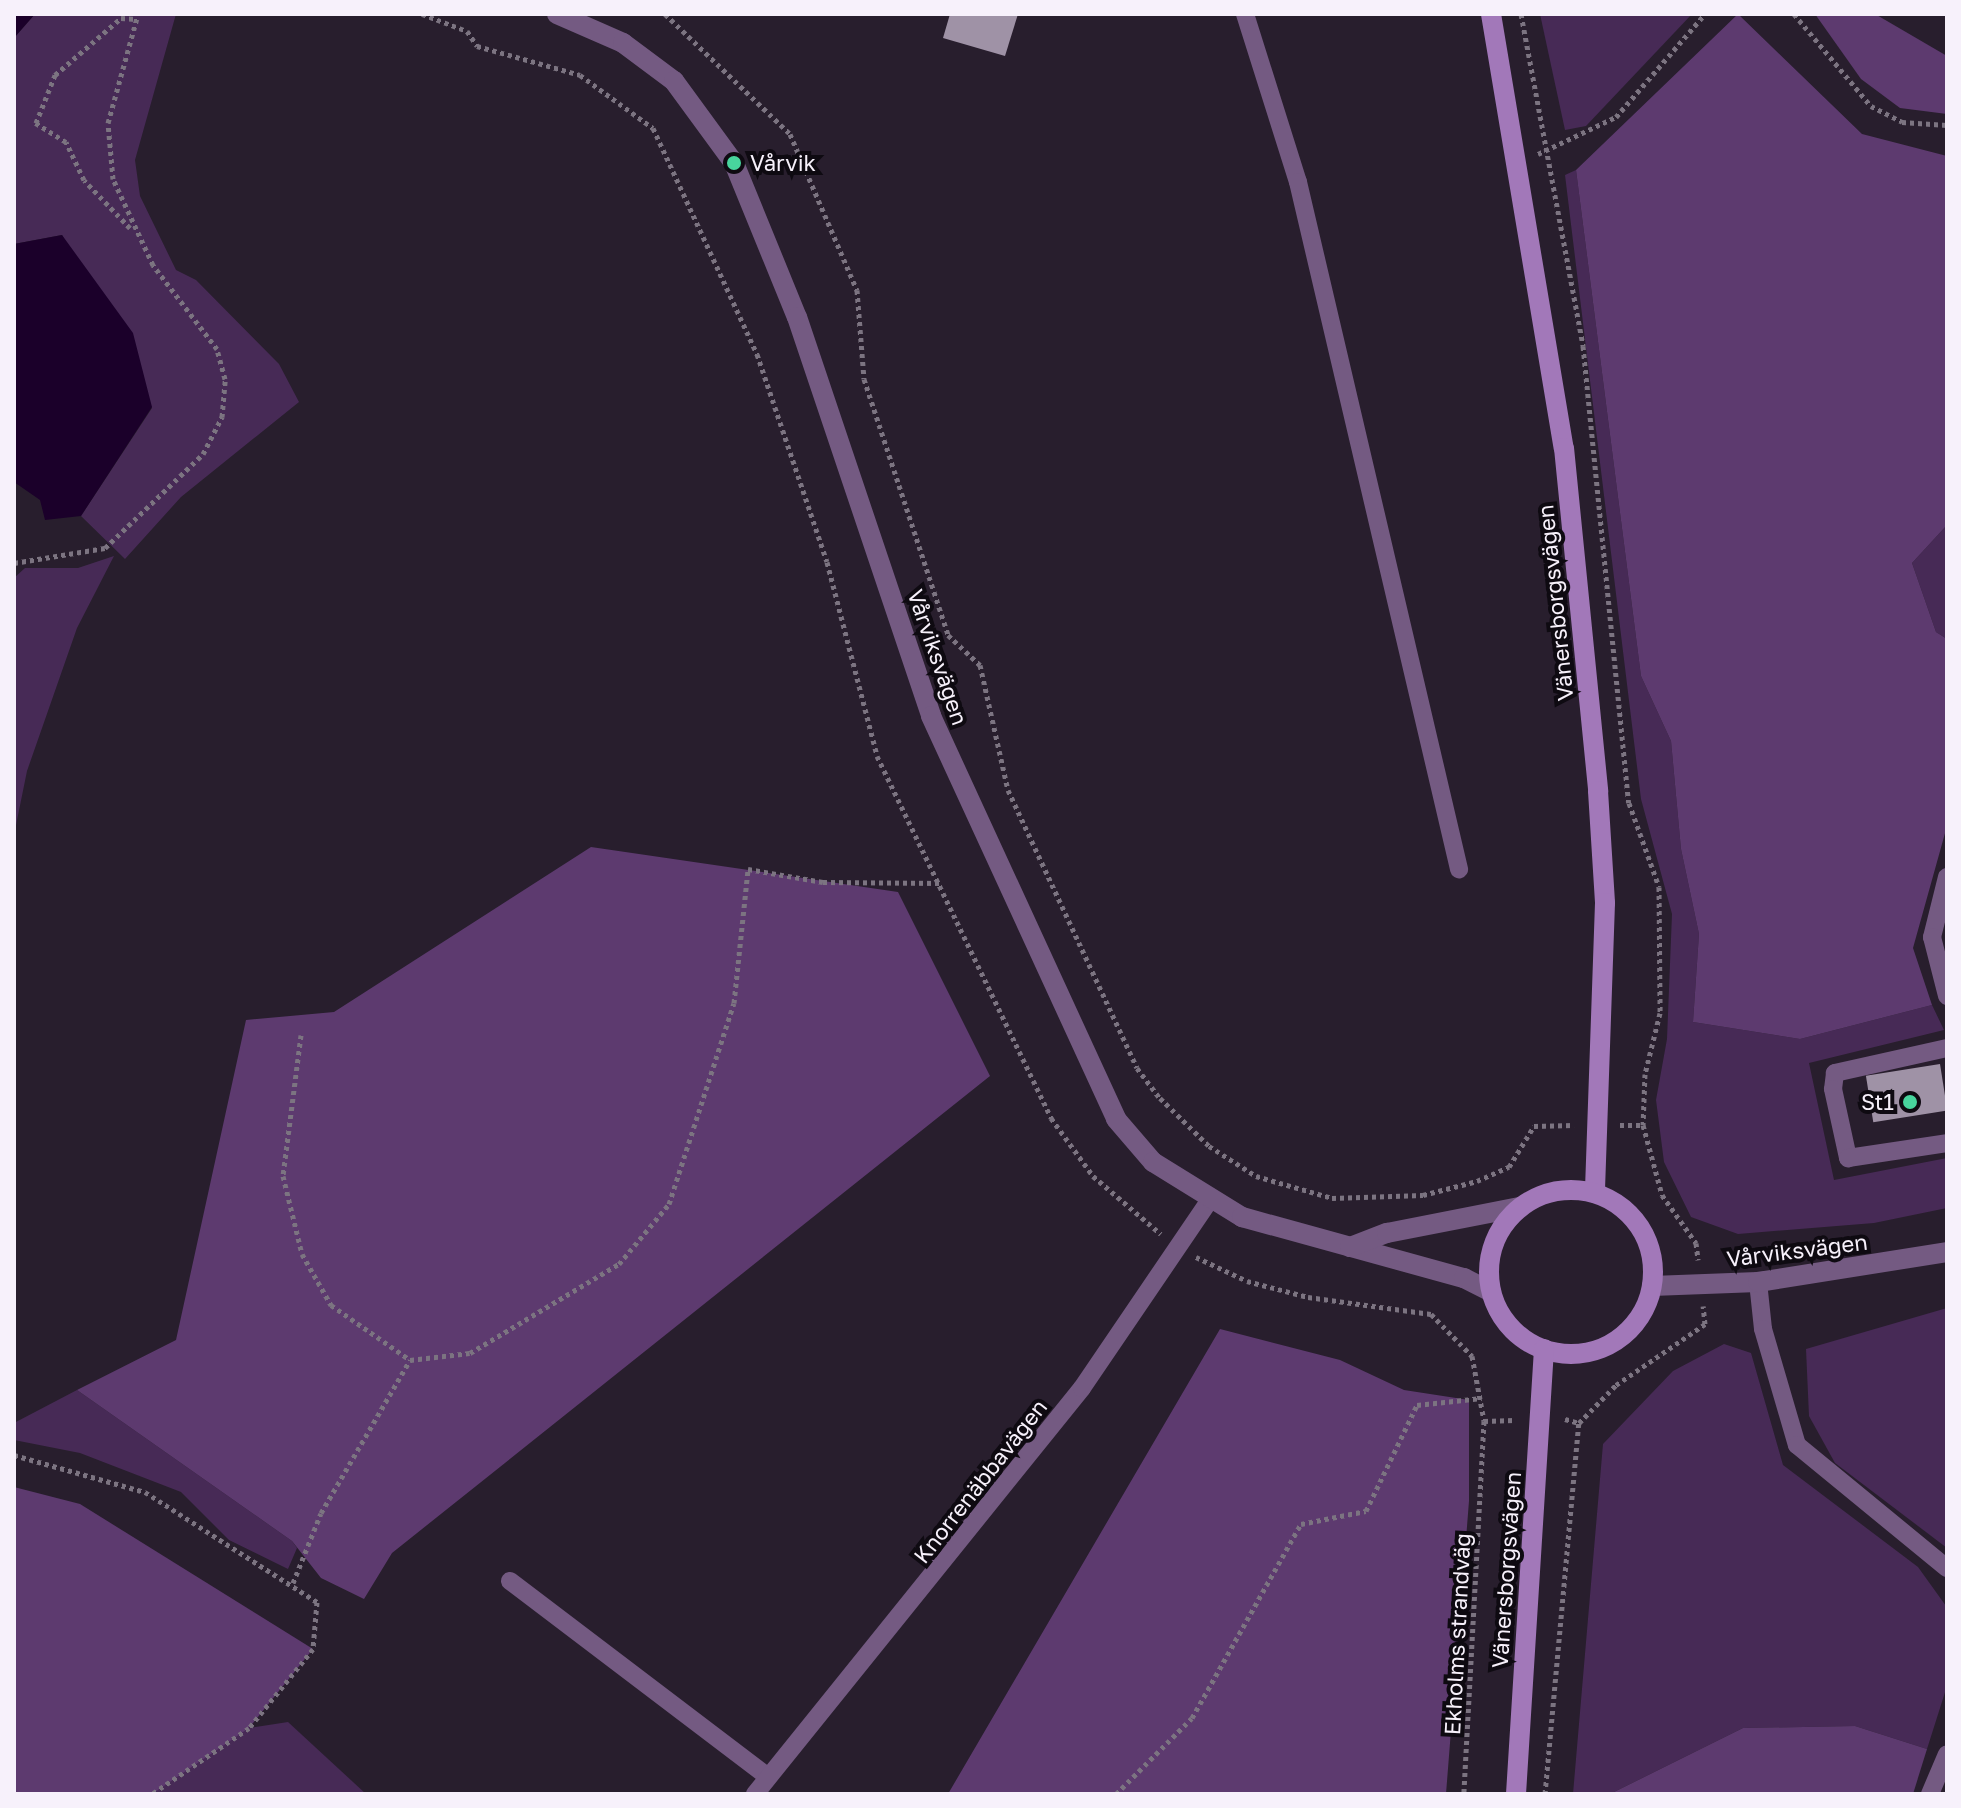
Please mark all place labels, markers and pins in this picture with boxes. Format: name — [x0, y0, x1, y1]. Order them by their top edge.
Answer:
place label: Vårvik — [750, 150, 816, 176]
marker: Vårvik — [725, 154, 743, 172]
place label: St1 — [1861, 1089, 1894, 1115]
marker: St1 — [1901, 1093, 1919, 1111]

